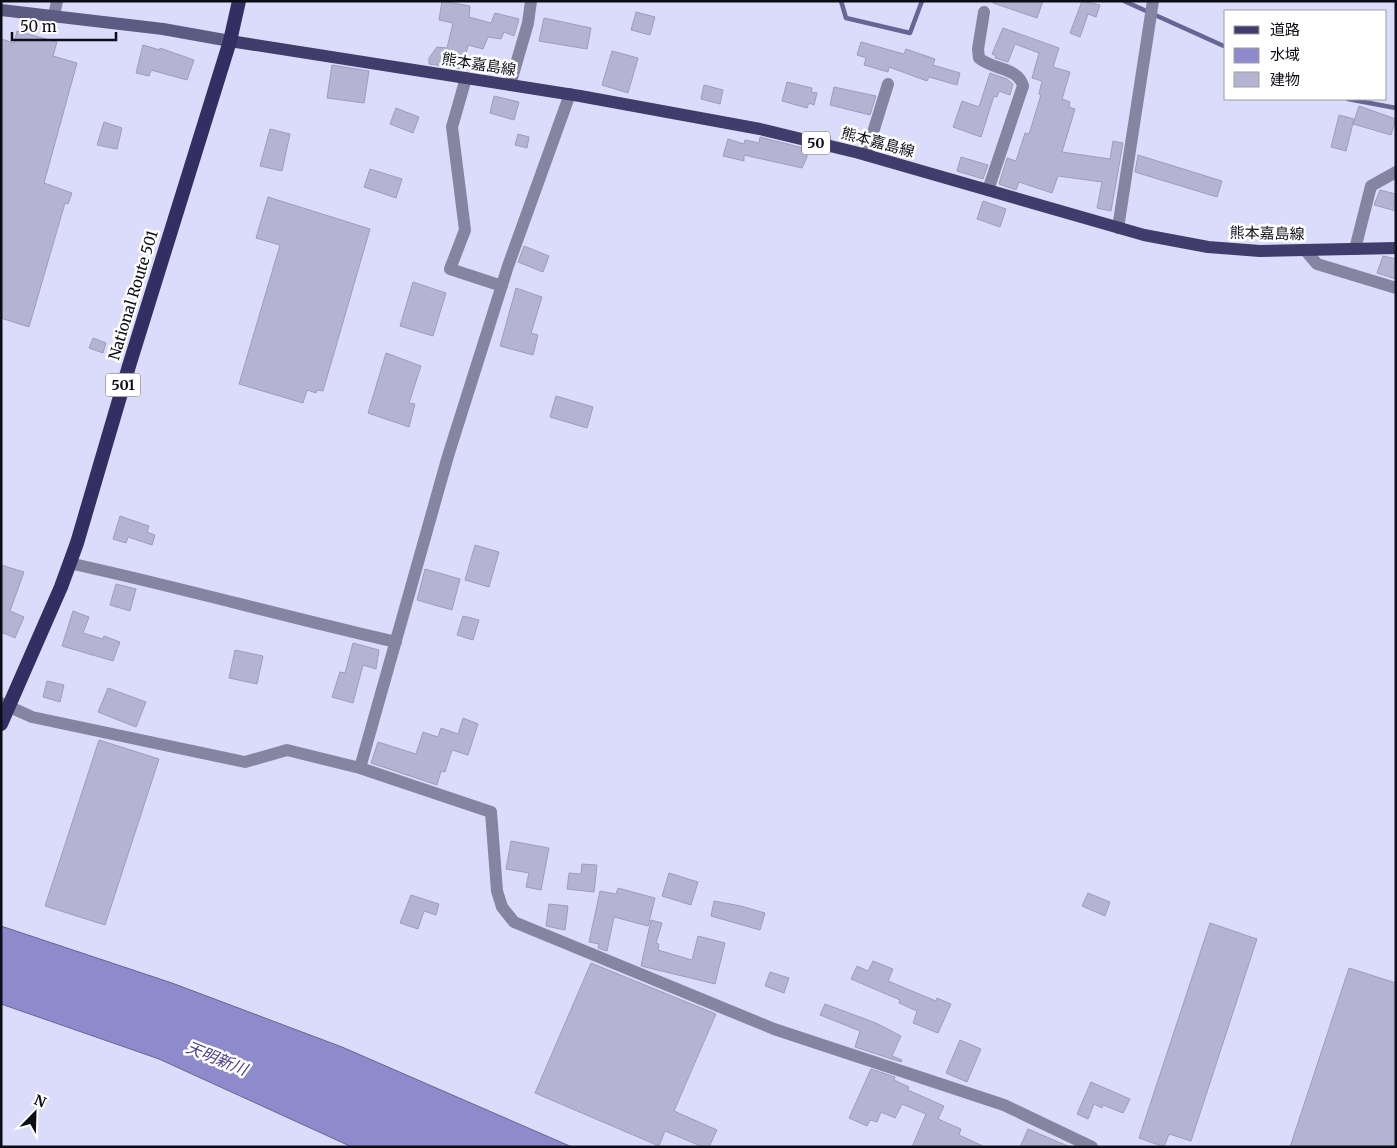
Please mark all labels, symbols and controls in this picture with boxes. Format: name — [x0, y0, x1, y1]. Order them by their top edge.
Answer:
scale bar — [12, 10, 116, 42]
legend — [1224, 10, 1387, 100]
text: 50 m — [20, 17, 57, 36]
text: 道路 — [1270, 20, 1300, 39]
text: 水域 — [1270, 45, 1300, 64]
street label: 熊本嘉島線 — [440, 49, 518, 79]
text: 建物 — [1270, 70, 1300, 89]
street label: 熊本嘉島線 — [839, 123, 917, 161]
road number: 50 — [802, 132, 830, 154]
street label: 熊本嘉島線 — [1229, 223, 1305, 243]
street label: National Route 501 — [104, 228, 162, 362]
road number: 501 — [106, 374, 140, 396]
water label: 天明新川 — [184, 1037, 252, 1080]
north arrow — [10, 1088, 60, 1138]
text: N — [31, 1091, 49, 1111]

